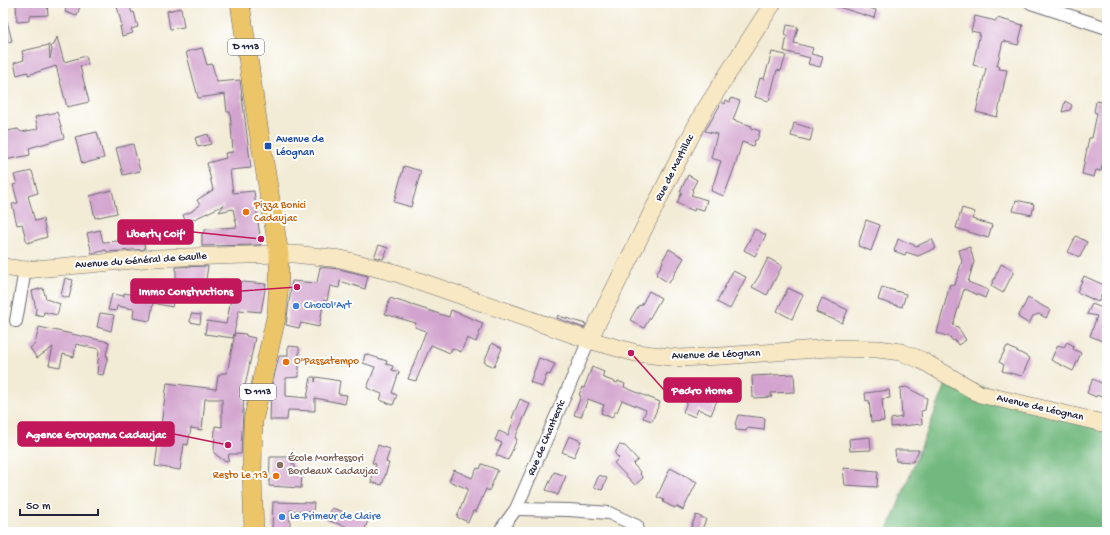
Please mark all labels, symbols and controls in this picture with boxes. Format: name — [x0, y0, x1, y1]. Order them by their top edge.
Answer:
road number: D 1113 — [228, 39, 264, 55]
street label: Rue de Martillac — [653, 132, 698, 203]
place label: Avenue de Léognan — [276, 134, 324, 159]
marker: Avenue de Léognan — [263, 141, 273, 151]
place label: Pizza Bonici Cadaujac — [253, 200, 306, 225]
marker: Pizza Bonici Cadaujac — [241, 207, 251, 217]
callout: Liberty Coif' — [118, 220, 193, 244]
text: Liberty Coif' — [126, 228, 186, 242]
street label: Avenue du Général de Gaulle — [75, 250, 208, 272]
callout: Immo Constructions — [131, 279, 241, 303]
text: Immo Constructions — [139, 286, 234, 300]
place label: Chocol'Art — [304, 300, 353, 312]
marker: Chocol'Art — [291, 301, 301, 311]
street label: Avenue de Léognan — [671, 347, 761, 363]
place label: O'Passatempo — [294, 356, 359, 368]
marker: O'Passatempo — [281, 357, 291, 367]
callout: Pedro Home — [664, 378, 741, 402]
road number: D 1113 — [240, 384, 276, 400]
text: Pedro Home — [671, 385, 733, 399]
street label: Avenue de Léognan — [995, 392, 1085, 424]
street label: Rue de Chantecric — [526, 397, 569, 478]
callout: Agence Groupama Cadaujac — [18, 422, 174, 446]
text: Agence Groupama Cadaujac — [25, 429, 167, 443]
place label: École Montessori Bordeaux Cadaujac — [287, 452, 379, 478]
marker: École Montessori Bordeaux Cadaujac — [275, 460, 285, 470]
place label: Resto Le 113 — [213, 470, 268, 482]
marker: Resto Le 113 — [271, 471, 281, 481]
scale bar — [20, 491, 98, 517]
text: 50 m — [26, 500, 51, 514]
place label: Le Primeur de Claire — [290, 511, 381, 523]
marker: Le Primeur de Claire — [277, 512, 287, 522]

